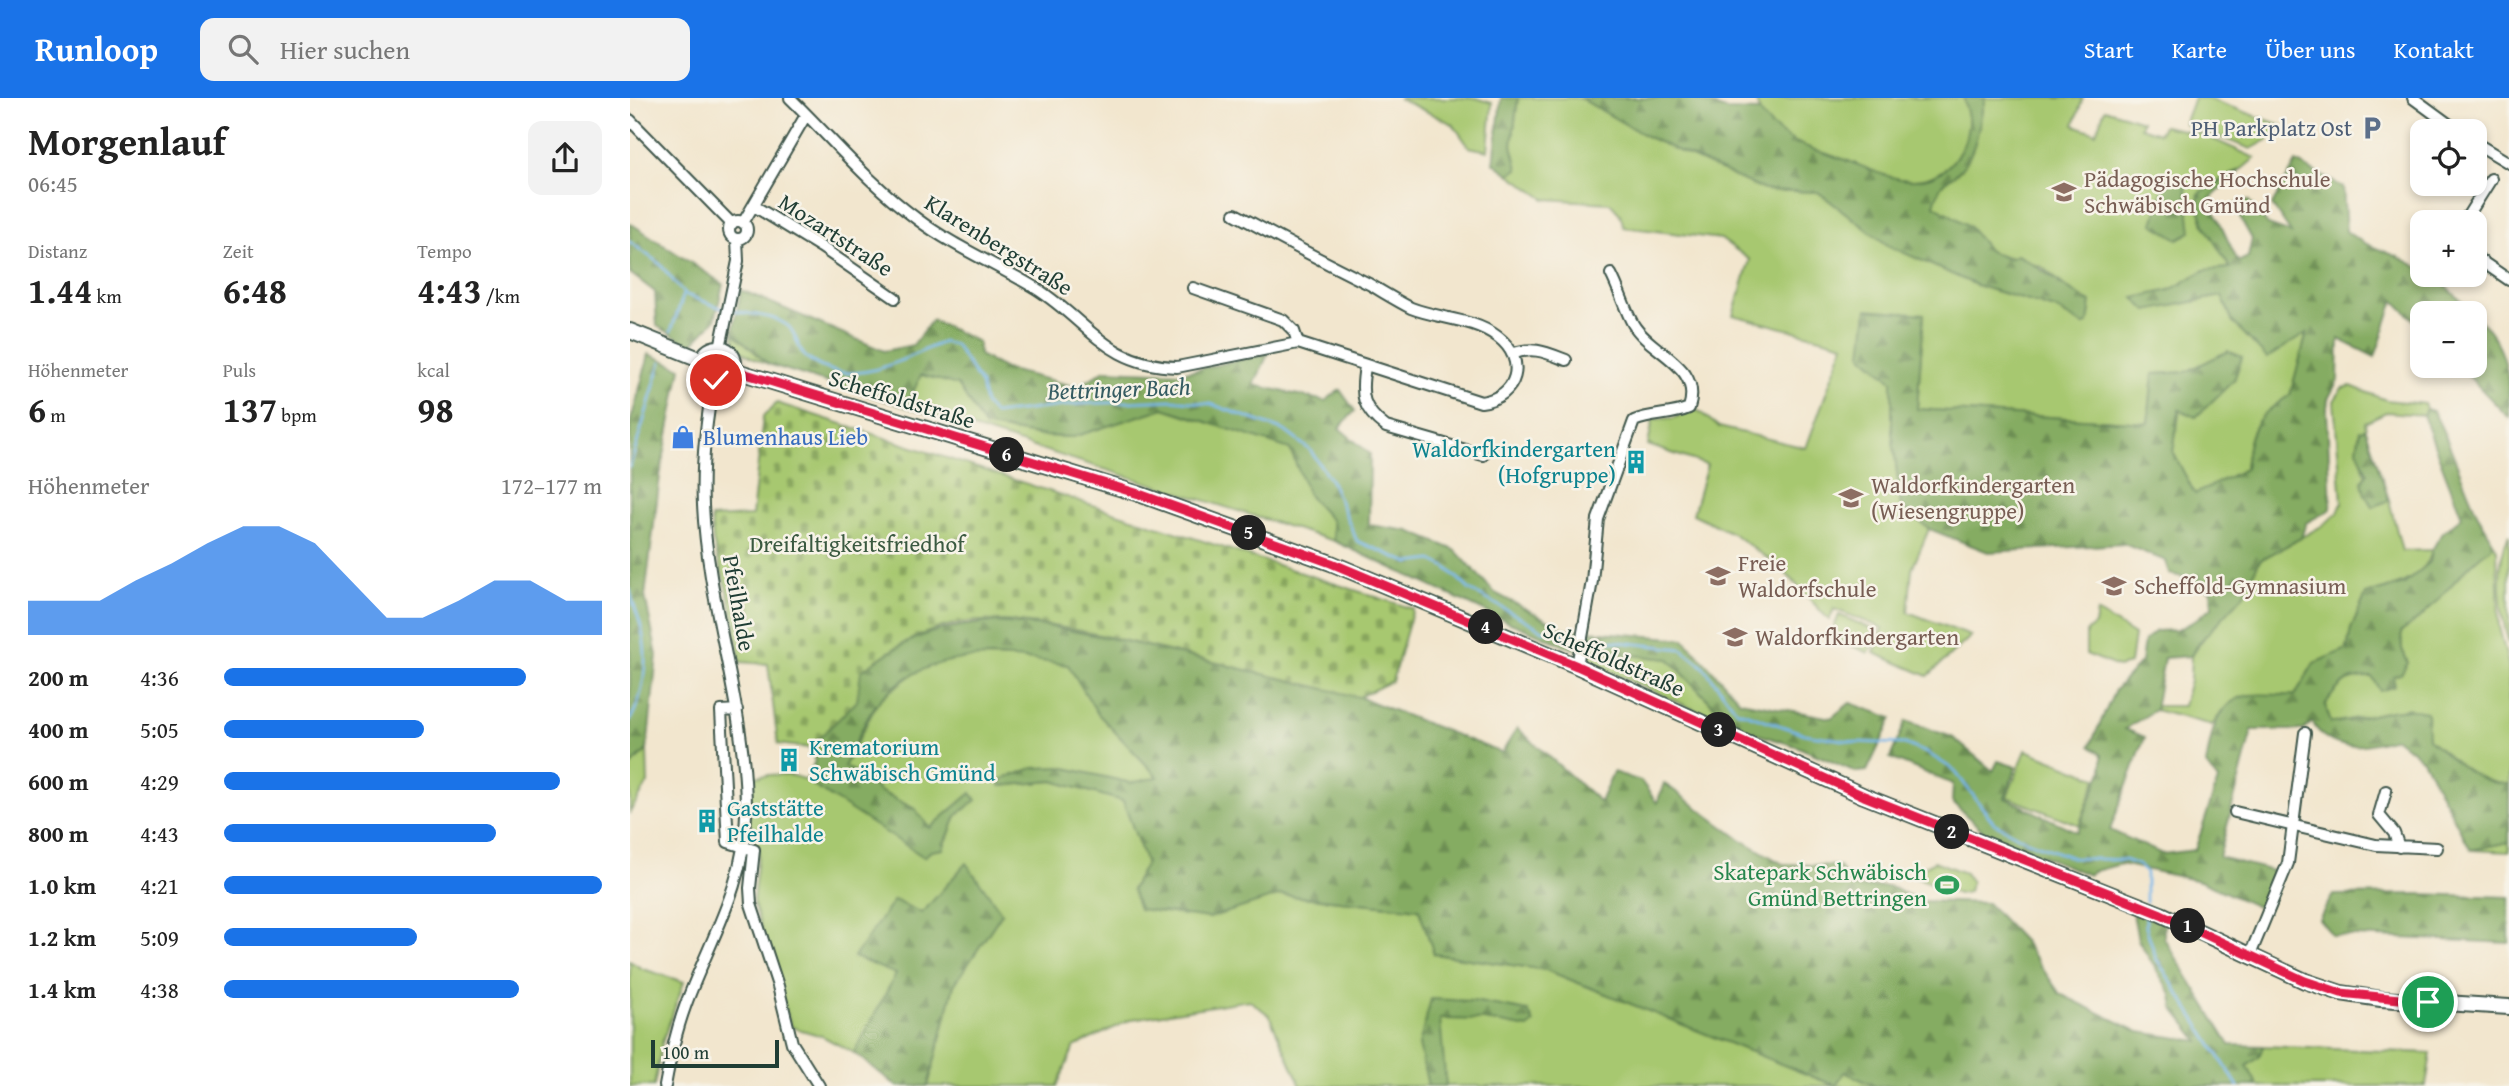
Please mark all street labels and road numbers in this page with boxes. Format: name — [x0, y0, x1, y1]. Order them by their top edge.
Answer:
street label: Mozartstraße — [772, 185, 900, 284]
street label: Klarenbergstraße — [919, 186, 1080, 303]
street label: Scheffoldstraße — [825, 361, 979, 436]
street label: Pfeilhalde — [715, 552, 764, 653]
street label: Scheffoldstraße — [1538, 613, 1690, 704]

